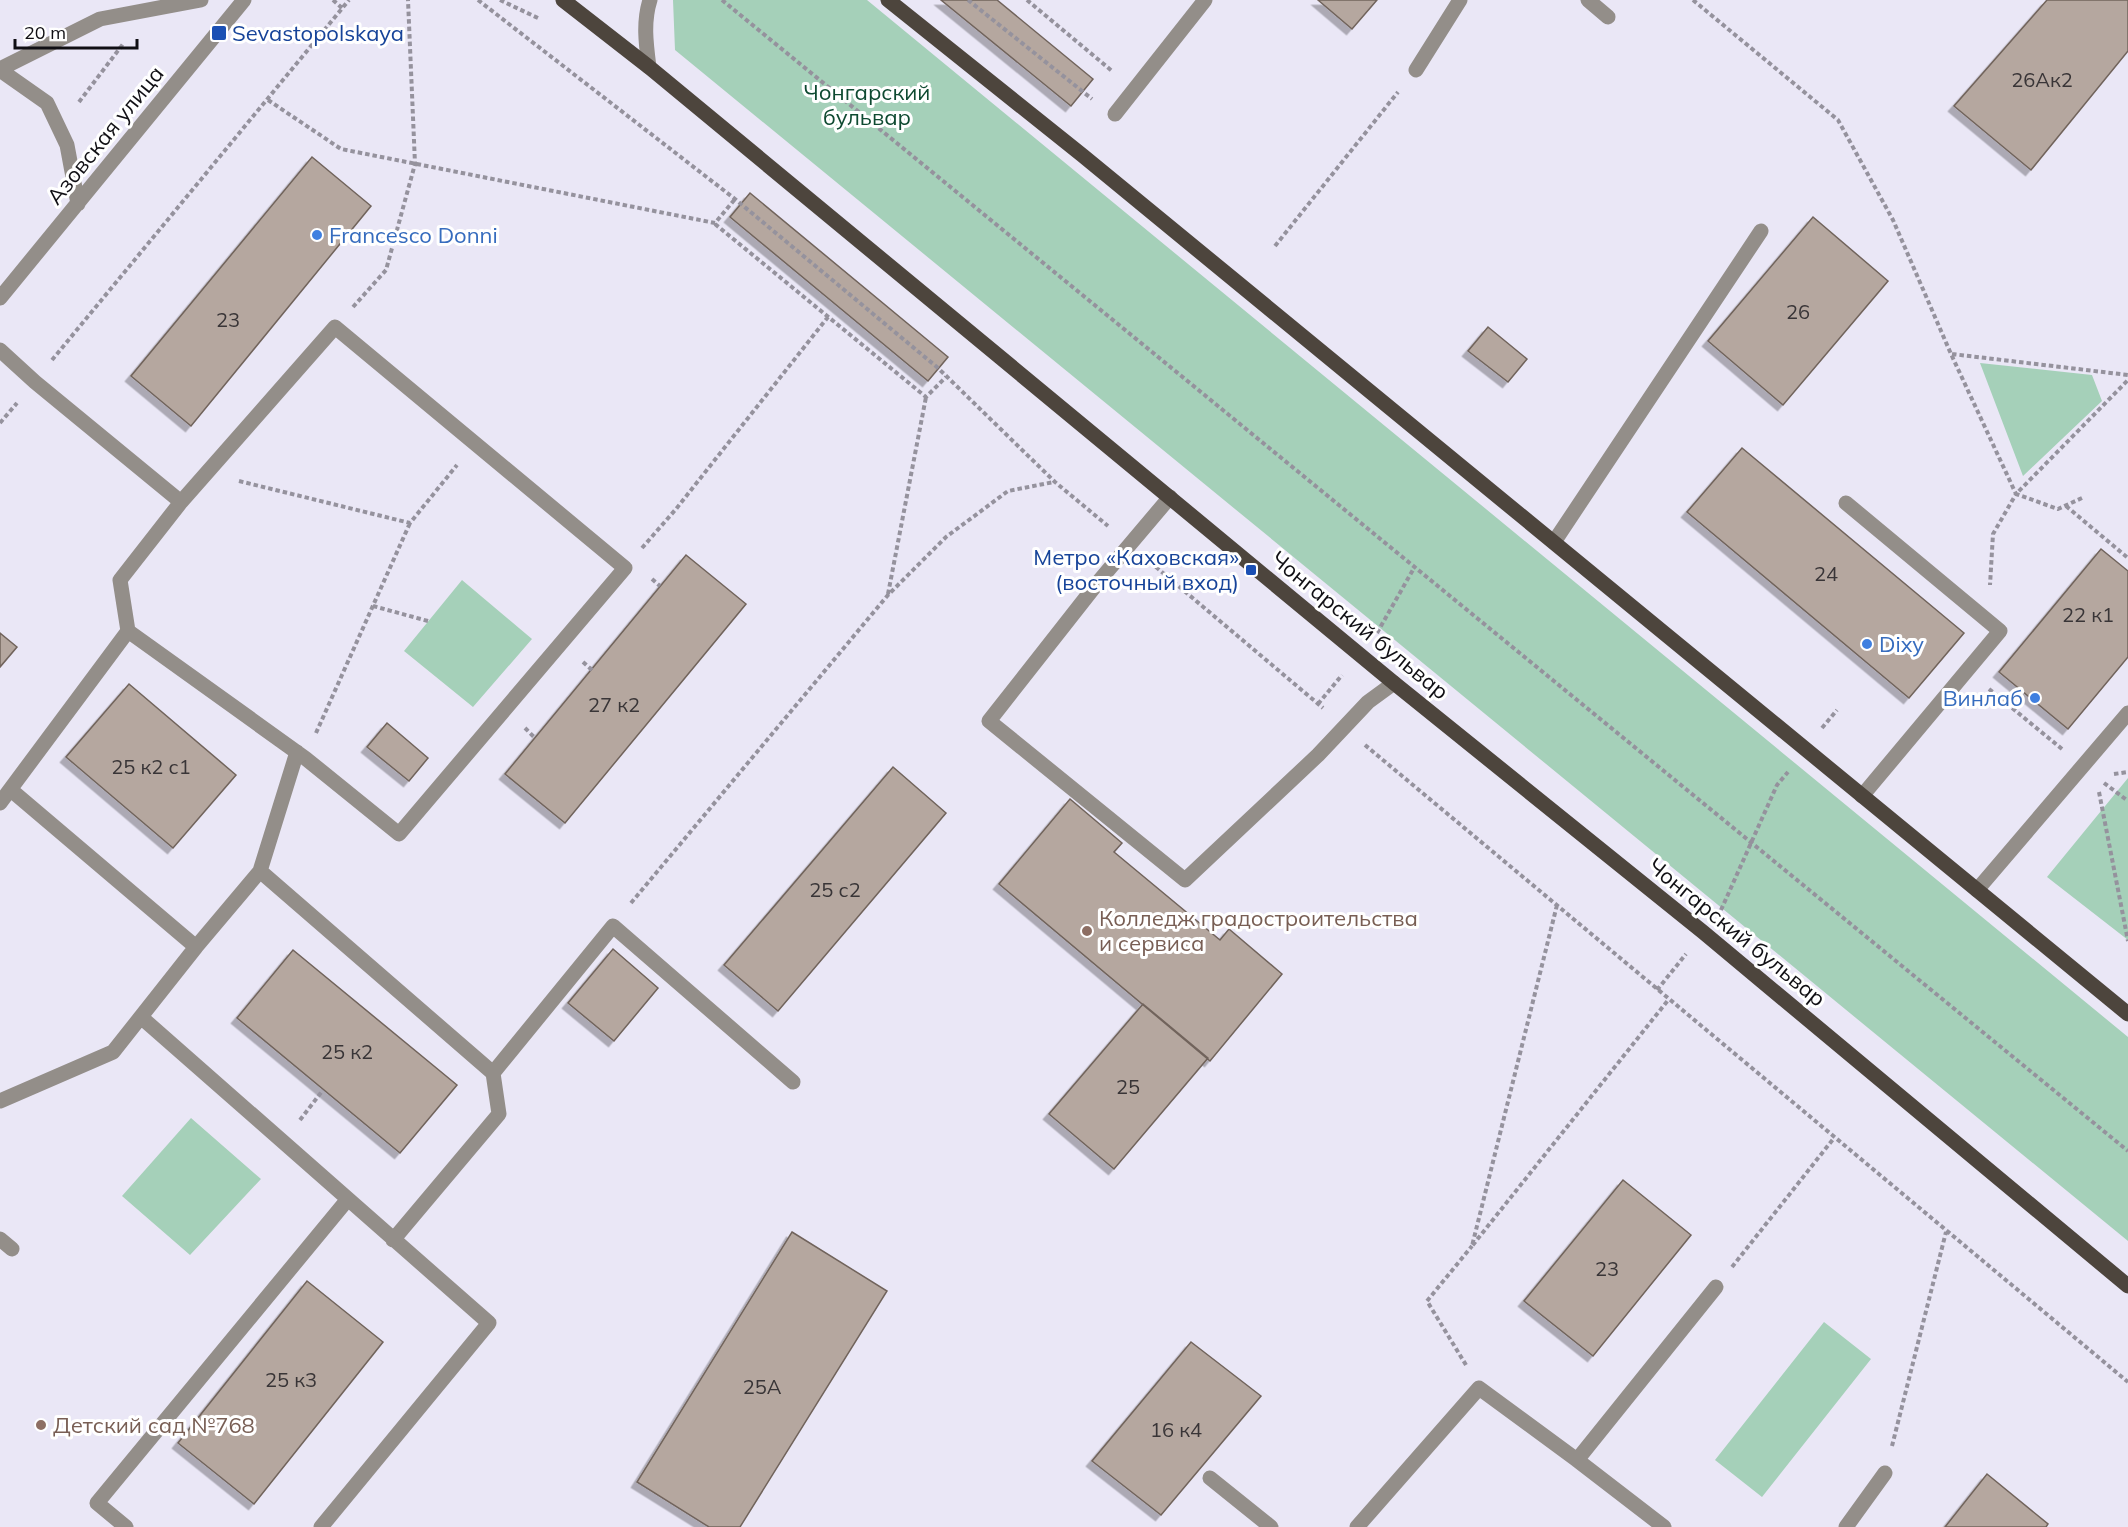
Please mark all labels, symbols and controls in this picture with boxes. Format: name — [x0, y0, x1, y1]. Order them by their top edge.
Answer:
scale bar — [15, 12, 136, 50]
place label: Sevastopolskaya — [232, 19, 404, 47]
text: 20 m — [24, 21, 66, 44]
marker: Sevastopolskaya — [210, 24, 228, 42]
street label: Азовская улица — [40, 60, 170, 210]
house number: 26Ак2 — [2011, 67, 2073, 92]
park label: Чонгарский бульвар — [804, 78, 930, 131]
place label: Francesco Donni — [329, 221, 498, 249]
marker: Francesco Donni — [310, 228, 324, 242]
house number: 26 — [1786, 299, 1810, 324]
house number: 23 — [216, 307, 240, 332]
place label: Метро «Каховская» (восточный вход) — [1033, 543, 1239, 596]
street label: Чонгарский бульвар — [1265, 545, 1455, 705]
house number: 24 — [1814, 561, 1838, 586]
marker: Метро «Каховская» (восточный вход) — [1244, 563, 1258, 577]
house number: 22 к1 — [2062, 602, 2114, 627]
place label: Dixy — [1879, 630, 1924, 658]
marker: Dixy — [1860, 637, 1874, 651]
place label: Винлаб — [1943, 684, 2023, 712]
marker: Винлаб — [2028, 691, 2042, 705]
house number: 27 к2 — [588, 692, 640, 717]
house number: 25 к2 с1 — [111, 754, 191, 779]
street label: Чонгарский бульвар — [1642, 852, 1832, 1012]
house number: 25 с2 — [809, 877, 861, 902]
place label: Колледж градостроительства и сервиса — [1099, 904, 1418, 957]
marker: Колледж градостроительства и сервиса — [1080, 924, 1094, 938]
house number: 25 к2 — [321, 1039, 373, 1064]
house number: 25 — [1116, 1074, 1140, 1099]
house number: 23 — [1595, 1256, 1619, 1281]
house number: 25 к3 — [265, 1367, 317, 1392]
house number: 25А — [743, 1374, 782, 1399]
place label: Детский сад №768 — [53, 1411, 255, 1439]
house number: 16 к4 — [1150, 1417, 1202, 1442]
marker: Детский сад №768 — [34, 1418, 48, 1432]

